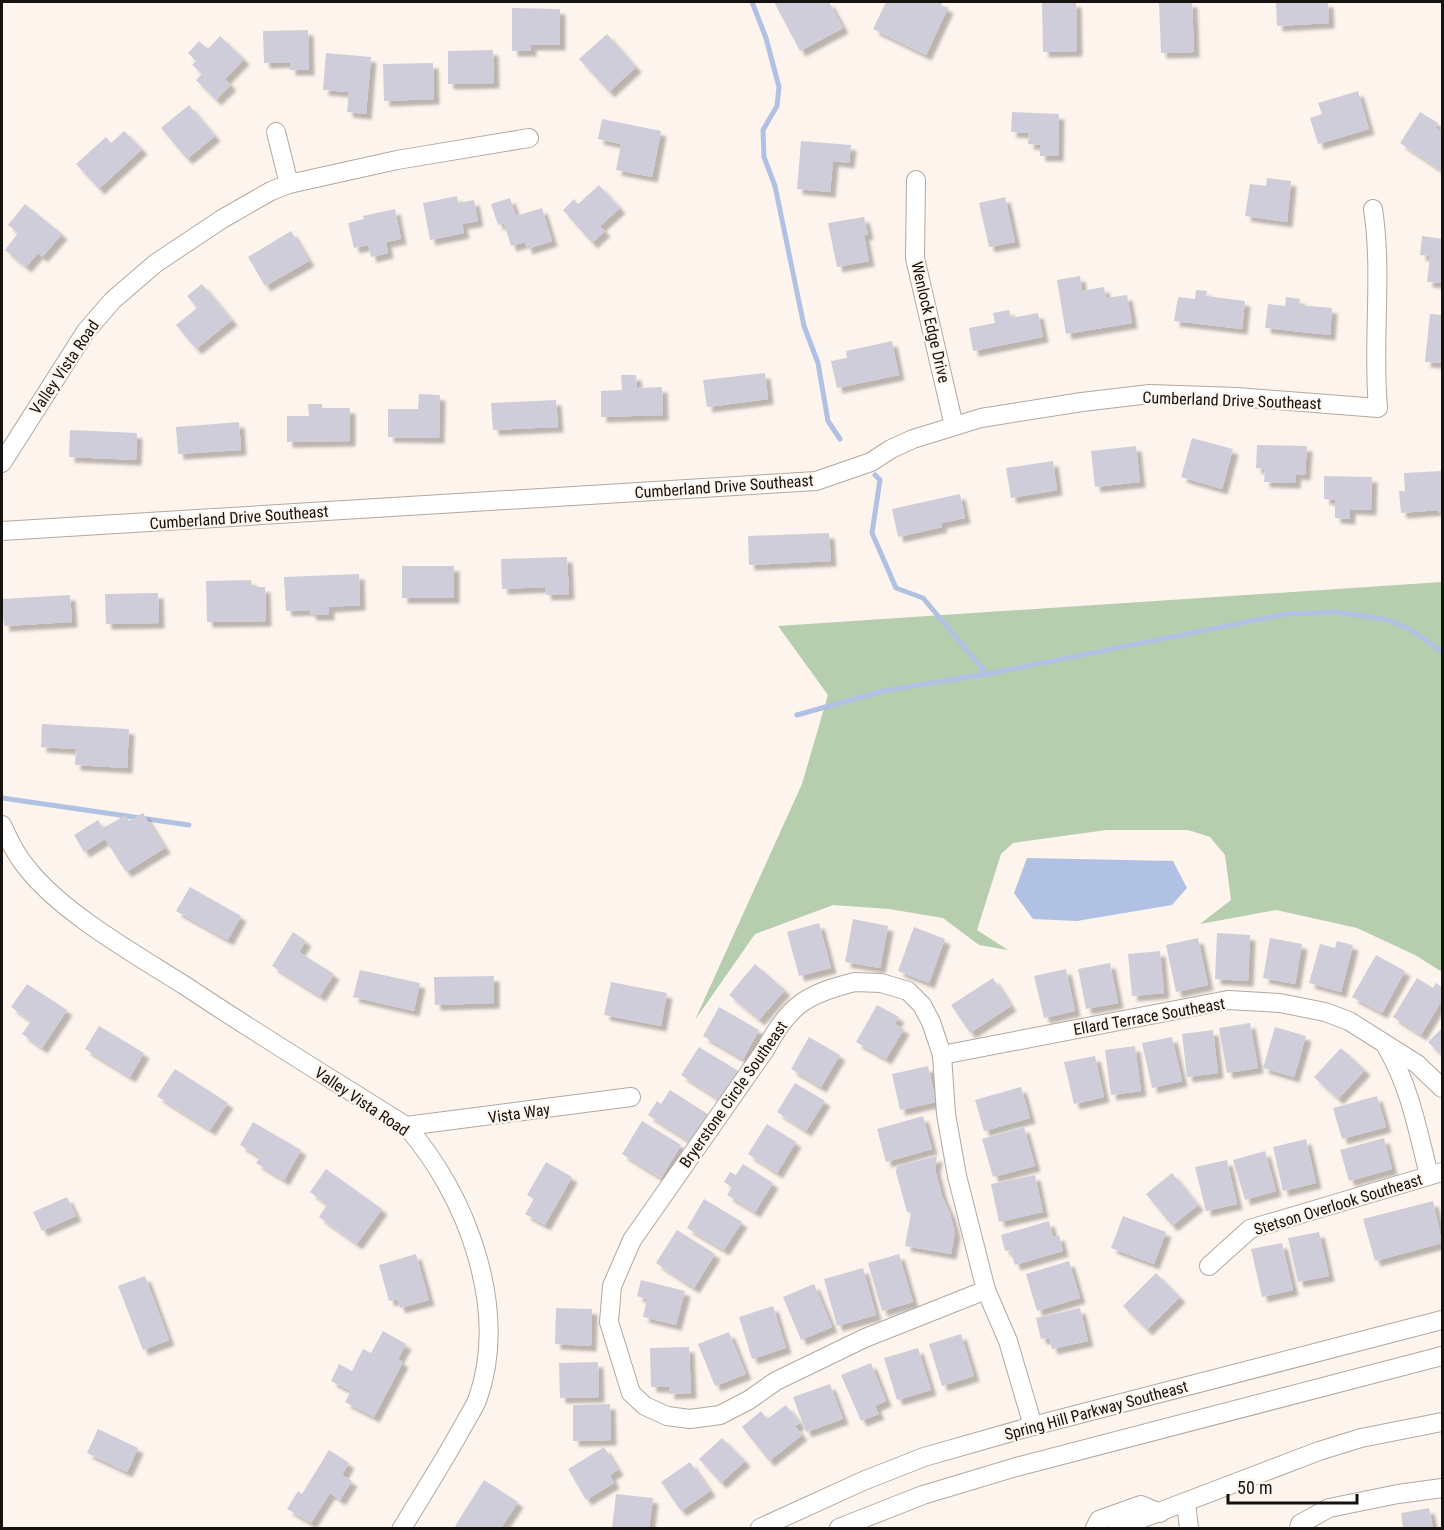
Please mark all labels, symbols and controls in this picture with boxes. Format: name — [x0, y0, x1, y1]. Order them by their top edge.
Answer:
street label: Wenlock Edge Drive — [907, 260, 954, 385]
street label: Valley Vista Road — [26, 317, 103, 418]
street label: Cumberland Drive Southeast — [1142, 388, 1322, 413]
street label: Cumberland Drive Southeast — [634, 471, 814, 502]
street label: Cumberland Drive Southeast — [149, 502, 329, 533]
street label: Ellard Terrace Southeast — [1072, 994, 1227, 1039]
street label: Bryerstone Circle Southeast — [675, 1017, 792, 1171]
street label: Valley Vista Road — [311, 1063, 412, 1140]
street label: Vista Way — [487, 1100, 551, 1127]
street label: Stetson Overlook Southeast — [1252, 1170, 1425, 1239]
street label: Spring Hill Parkway Southeast — [1002, 1377, 1190, 1444]
scale bar — [1228, 1467, 1357, 1505]
text: 50 m — [1237, 1477, 1272, 1498]

